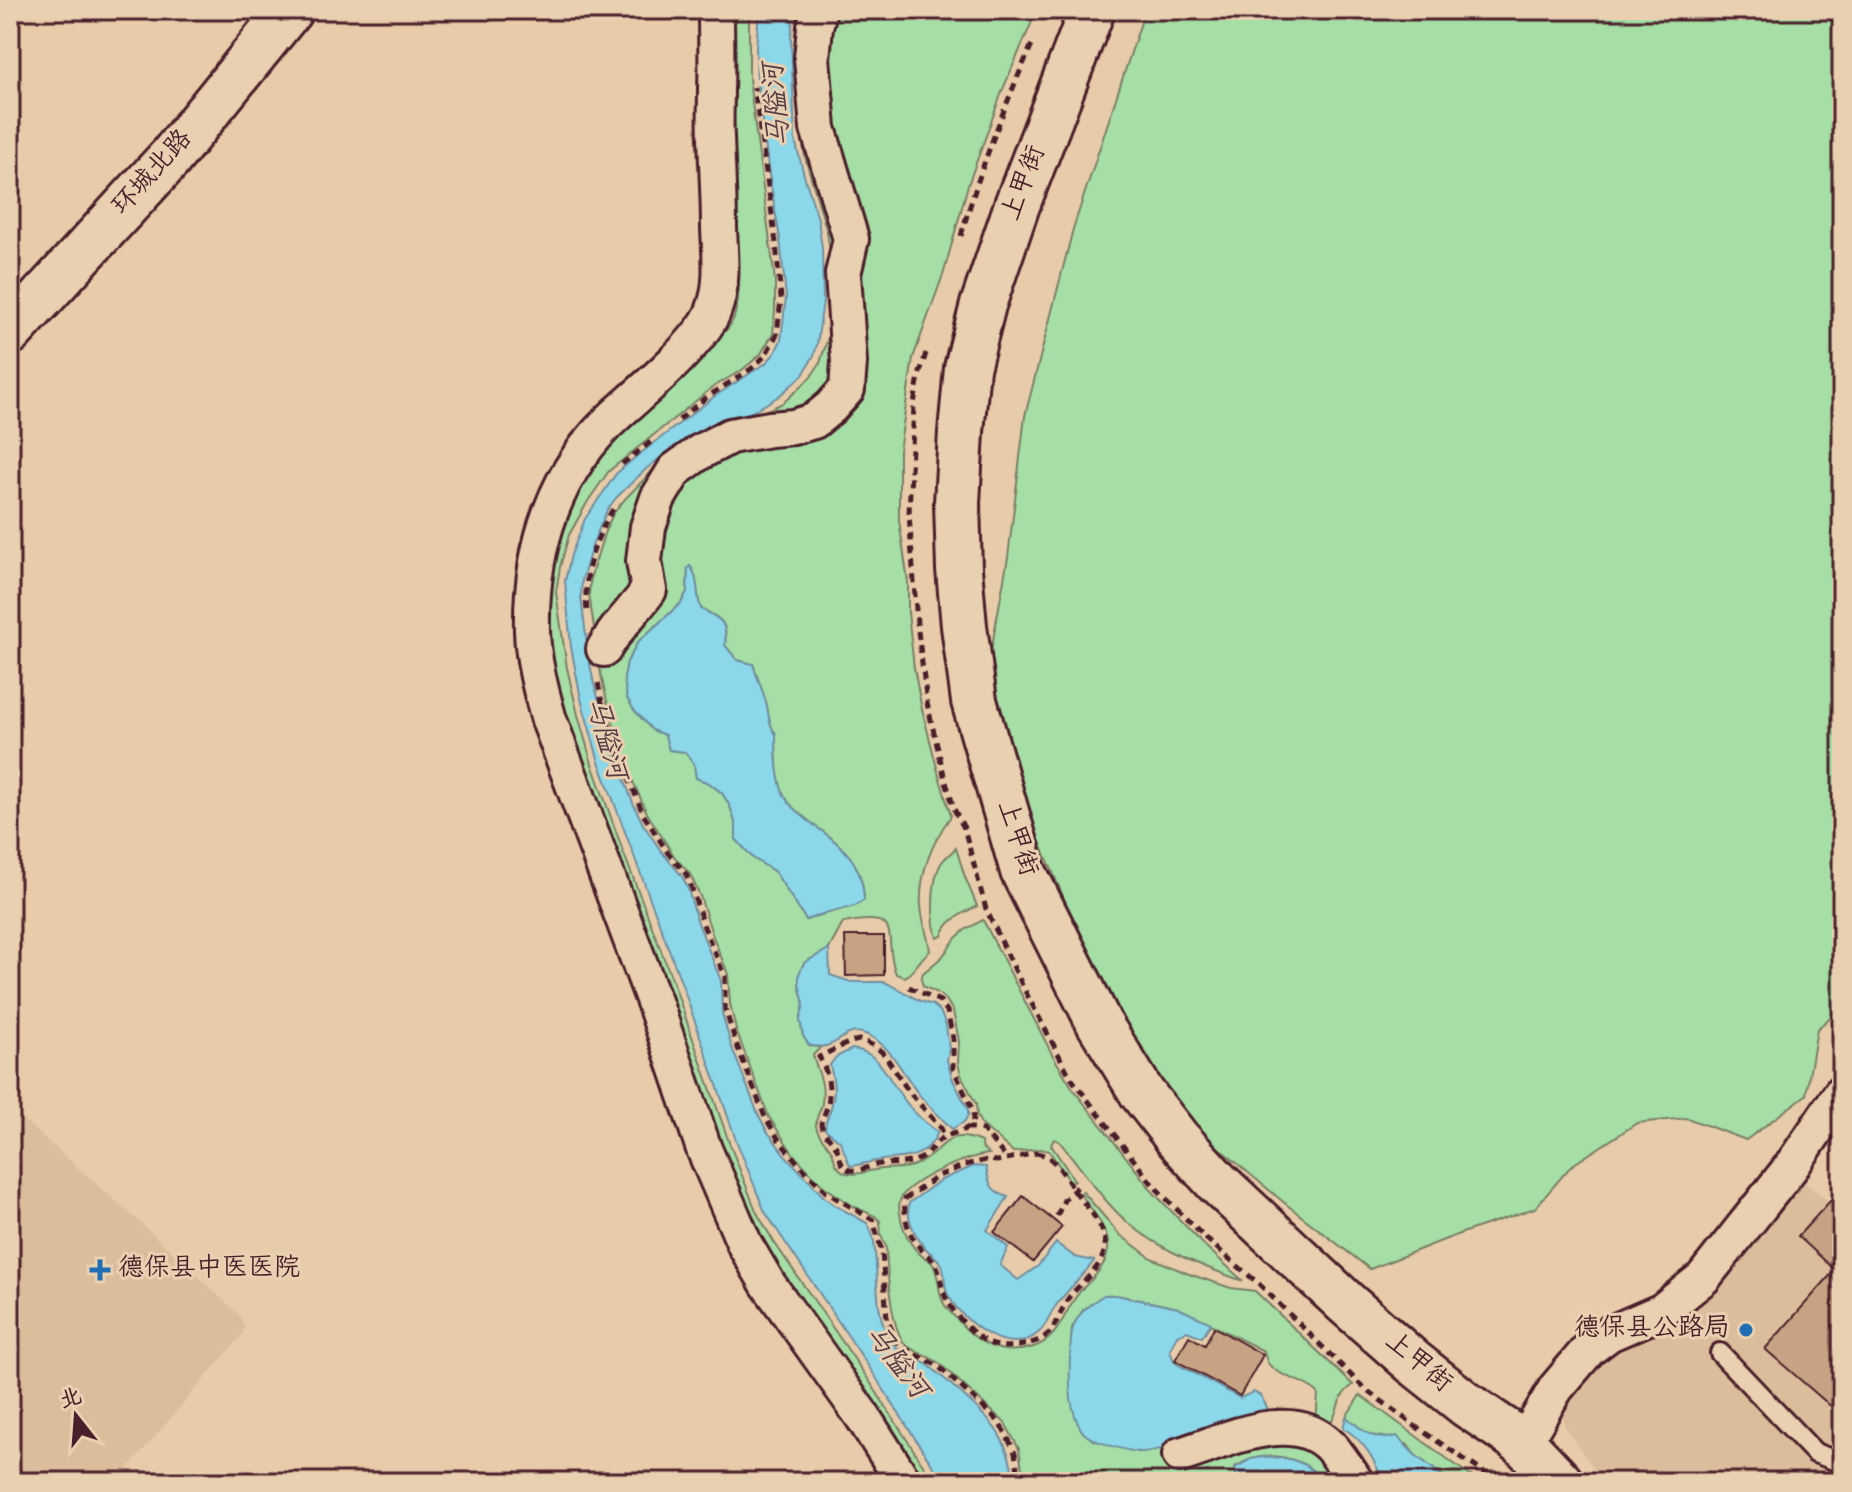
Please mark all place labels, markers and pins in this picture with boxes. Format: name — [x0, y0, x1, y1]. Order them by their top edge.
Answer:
place label: 德保县中医医院 — [118, 1253, 300, 1286]
marker: 德保县中医医院 — [89, 1259, 111, 1281]
place label: 德保县公路局 — [1574, 1313, 1730, 1346]
marker: 德保县公路局 — [1737, 1321, 1755, 1339]

